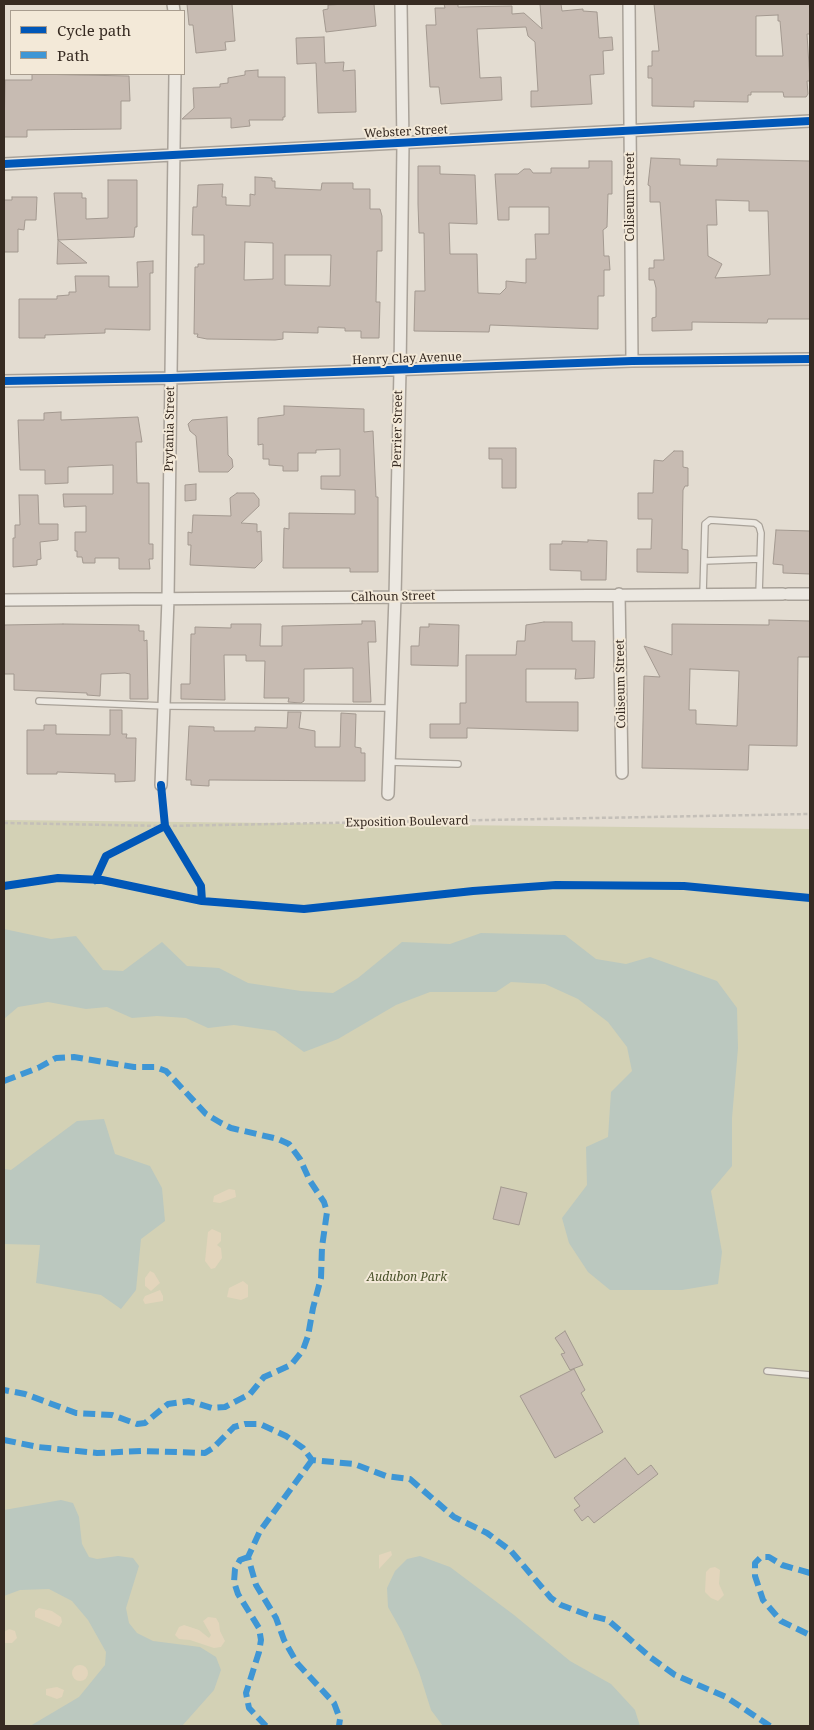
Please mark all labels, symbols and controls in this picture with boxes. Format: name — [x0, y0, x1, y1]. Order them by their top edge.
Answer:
legend — [10, 10, 185, 75]
text: Cycle path — [57, 20, 131, 40]
text: Path — [57, 45, 89, 65]
street label: Webster Street — [364, 123, 448, 141]
street label: Coliseum Street — [624, 152, 638, 242]
street label: Henry Clay Avenue — [352, 350, 462, 368]
street label: Prytania Street — [162, 386, 178, 472]
street label: Perrier Street — [390, 390, 406, 468]
street label: Calhoun Street — [351, 589, 435, 605]
street label: Coliseum Street — [613, 639, 629, 729]
street label: Exposition Boulevard — [345, 814, 469, 830]
park label: Audubon Park — [367, 1271, 447, 1285]

